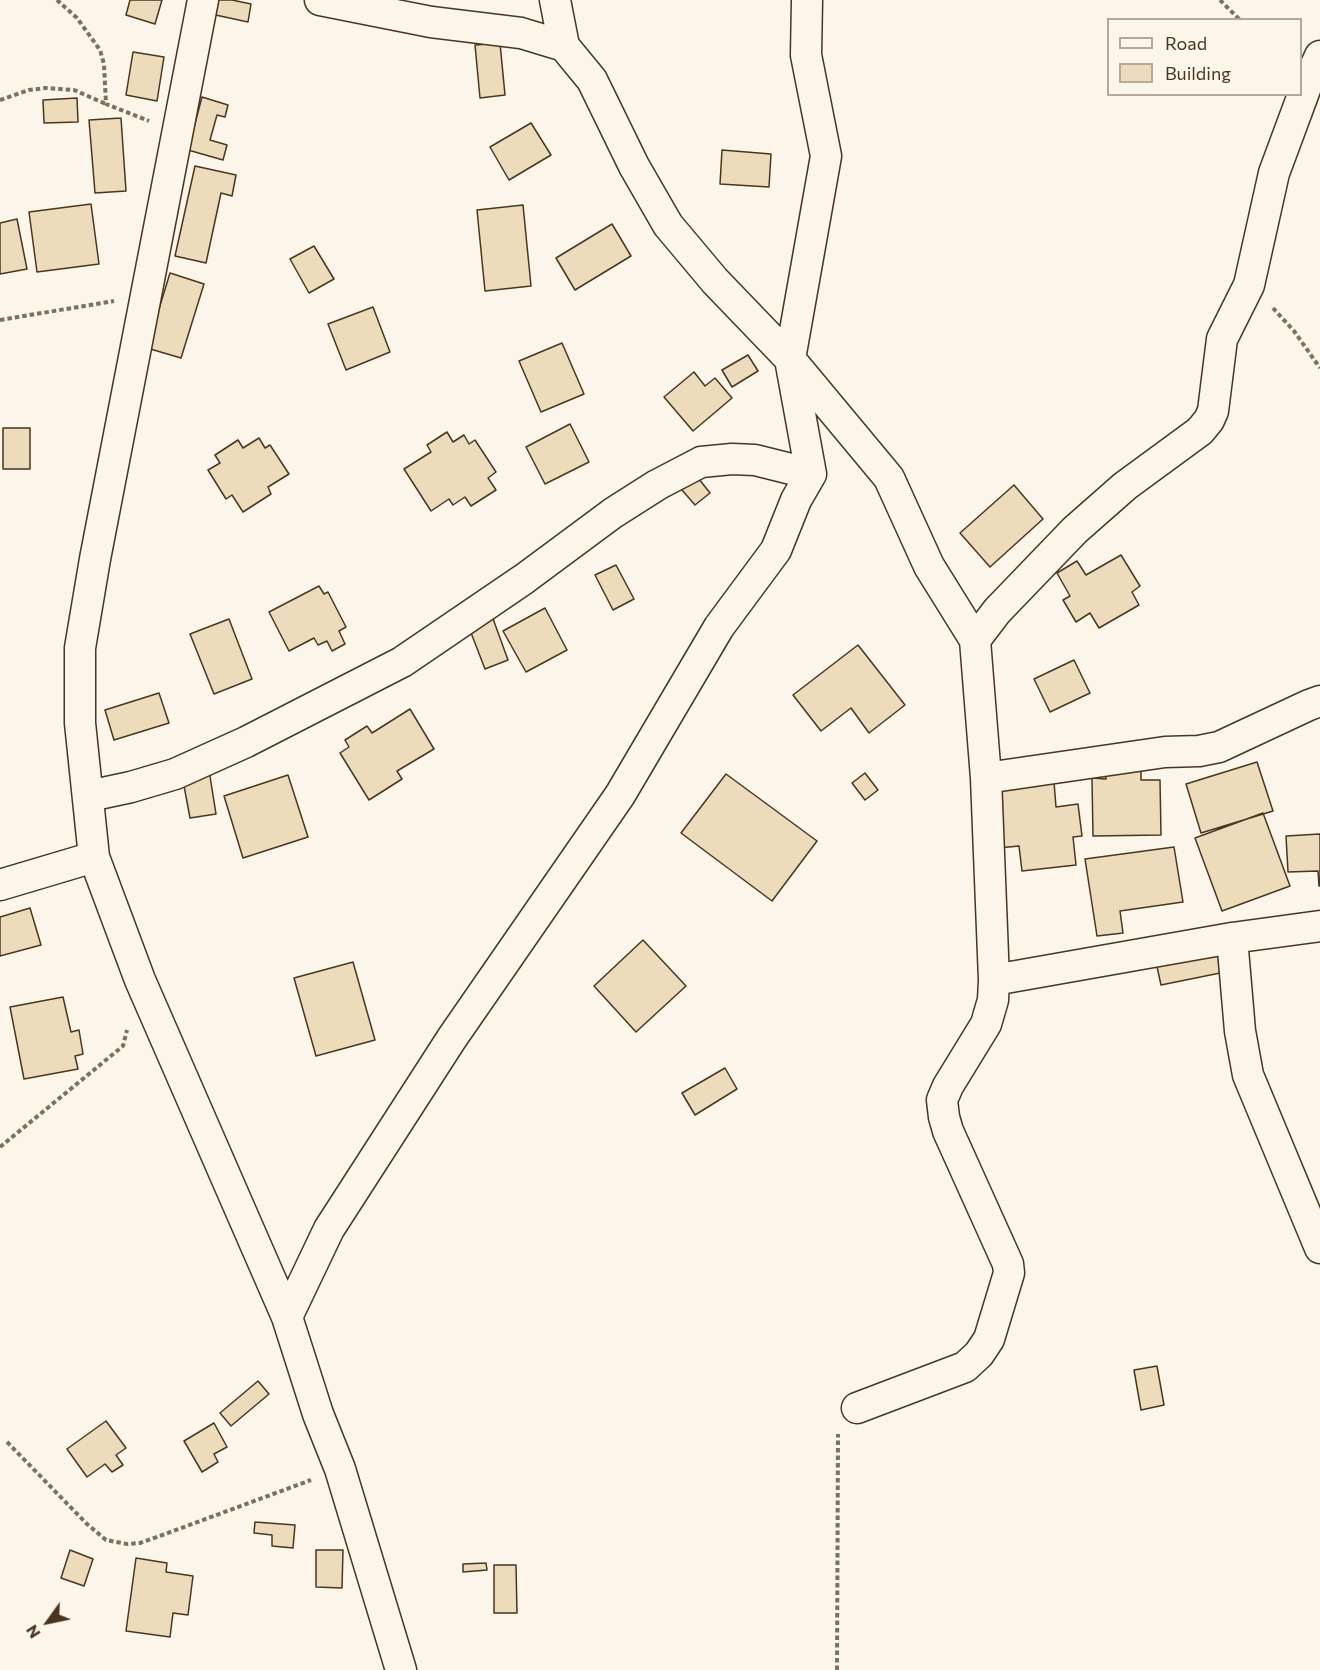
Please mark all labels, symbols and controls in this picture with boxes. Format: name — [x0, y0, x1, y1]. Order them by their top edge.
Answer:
legend — [1107, 18, 1302, 96]
text: Road — [1165, 32, 1207, 54]
text: Building — [1165, 62, 1231, 84]
north arrow — [18, 1592, 78, 1652]
text: N — [21, 1622, 44, 1642]

